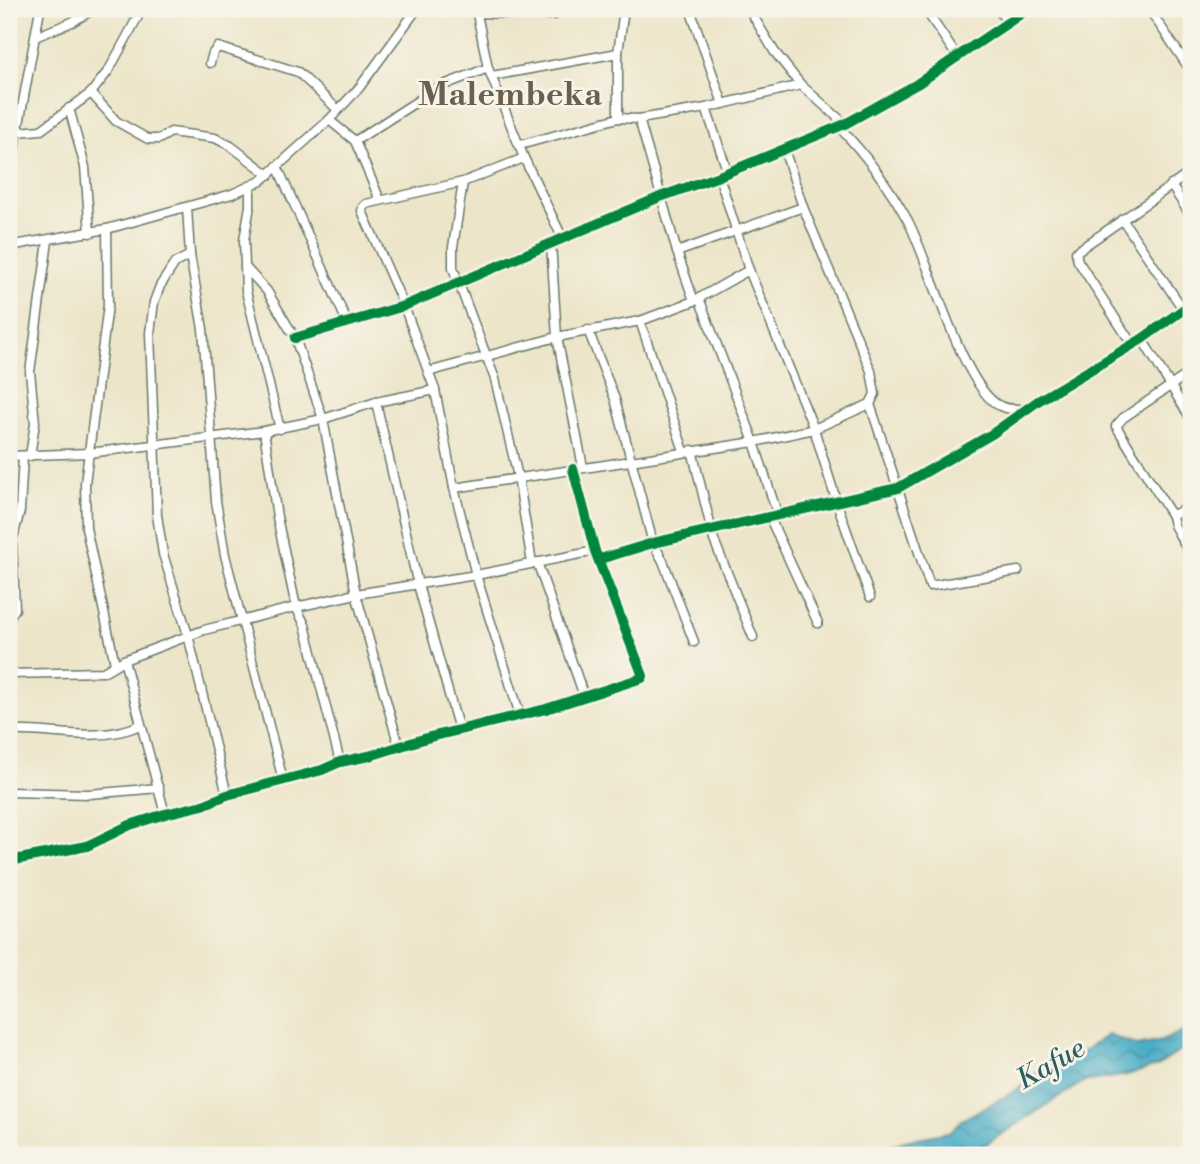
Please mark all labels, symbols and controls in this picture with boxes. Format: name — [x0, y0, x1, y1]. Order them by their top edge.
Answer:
district label: Malembeka — [418, 75, 603, 116]
water label: Kafue — [1010, 1031, 1091, 1098]

